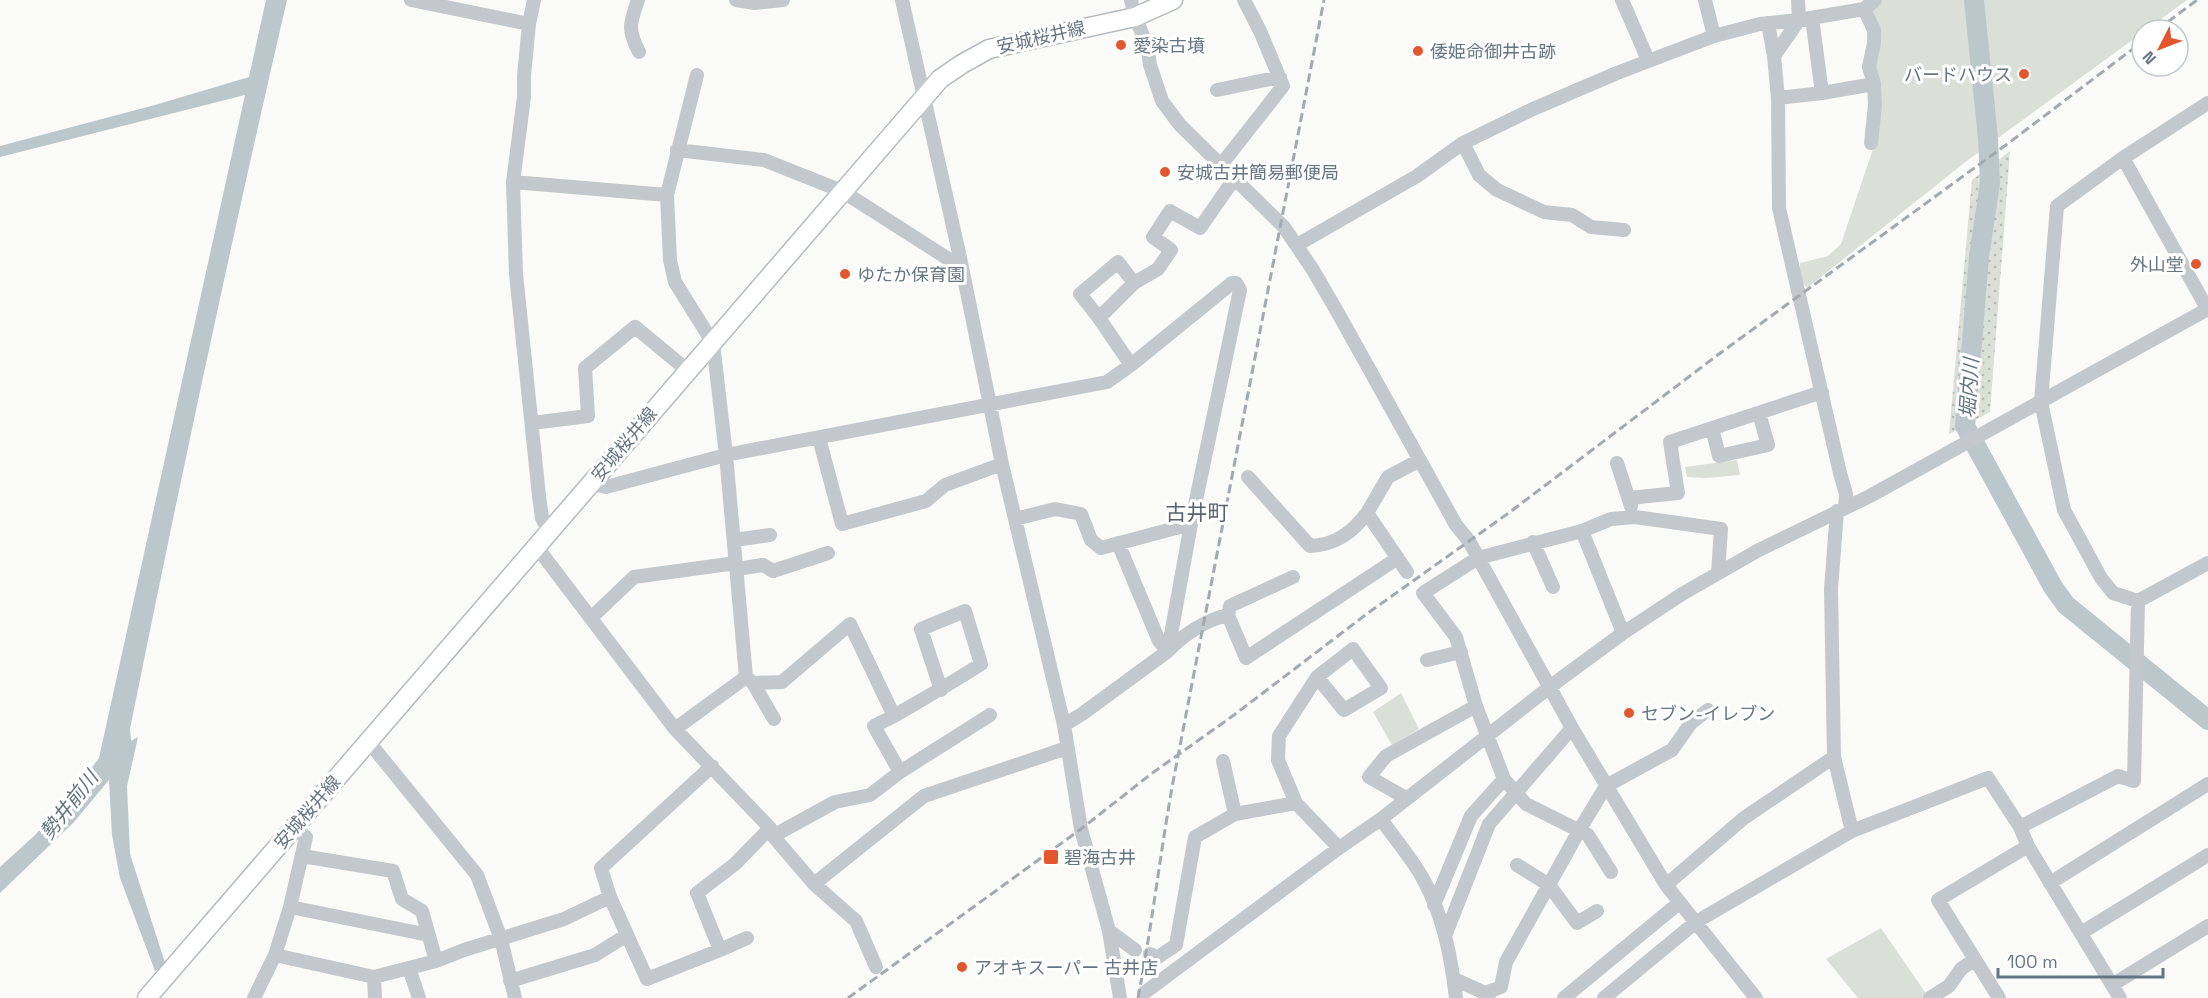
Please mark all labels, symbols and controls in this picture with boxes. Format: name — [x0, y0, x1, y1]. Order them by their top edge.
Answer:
street label: 安城桜井線 — [995, 16, 1087, 58]
north arrow — [2130, 18, 2190, 78]
place label: 愛染古墳 — [1133, 34, 1205, 57]
marker: 愛染古墳 — [1114, 38, 1128, 52]
place label: 倭姫命御井古跡 — [1430, 40, 1556, 63]
marker: 倭姫命御井古跡 — [1411, 44, 1425, 58]
text: N — [2138, 47, 2161, 69]
place label: バードハウス — [1904, 63, 2012, 86]
marker: バードハウス — [2017, 67, 2031, 81]
place label: 安城古井簡易郵便局 — [1177, 161, 1339, 184]
marker: 安城古井簡易郵便局 — [1158, 165, 1172, 179]
place label: 外山堂 — [2130, 253, 2184, 276]
marker: 外山堂 — [2189, 257, 2203, 271]
place label: ゆたか保育園 — [857, 263, 965, 286]
marker: ゆたか保育園 — [838, 267, 852, 281]
water label: 堀内川 — [1954, 355, 1984, 419]
street label: 安城桜井線 — [586, 402, 662, 486]
district label: 古井町 — [1166, 499, 1229, 526]
place label: セブン-イレブン — [1641, 702, 1775, 725]
marker: セブン-イレブン — [1622, 706, 1636, 720]
water label: 勢井前川 — [34, 764, 105, 845]
street label: 安城桜井線 — [269, 770, 345, 854]
place label: 碧海古井 — [1064, 846, 1136, 869]
marker: 碧海古井 — [1042, 848, 1060, 866]
scale bar — [1998, 941, 2163, 979]
text: 100 m — [2007, 950, 2058, 973]
place label: アオキスーパー 古井店 — [974, 956, 1158, 979]
marker: アオキスーパー 古井店 — [955, 960, 969, 974]

